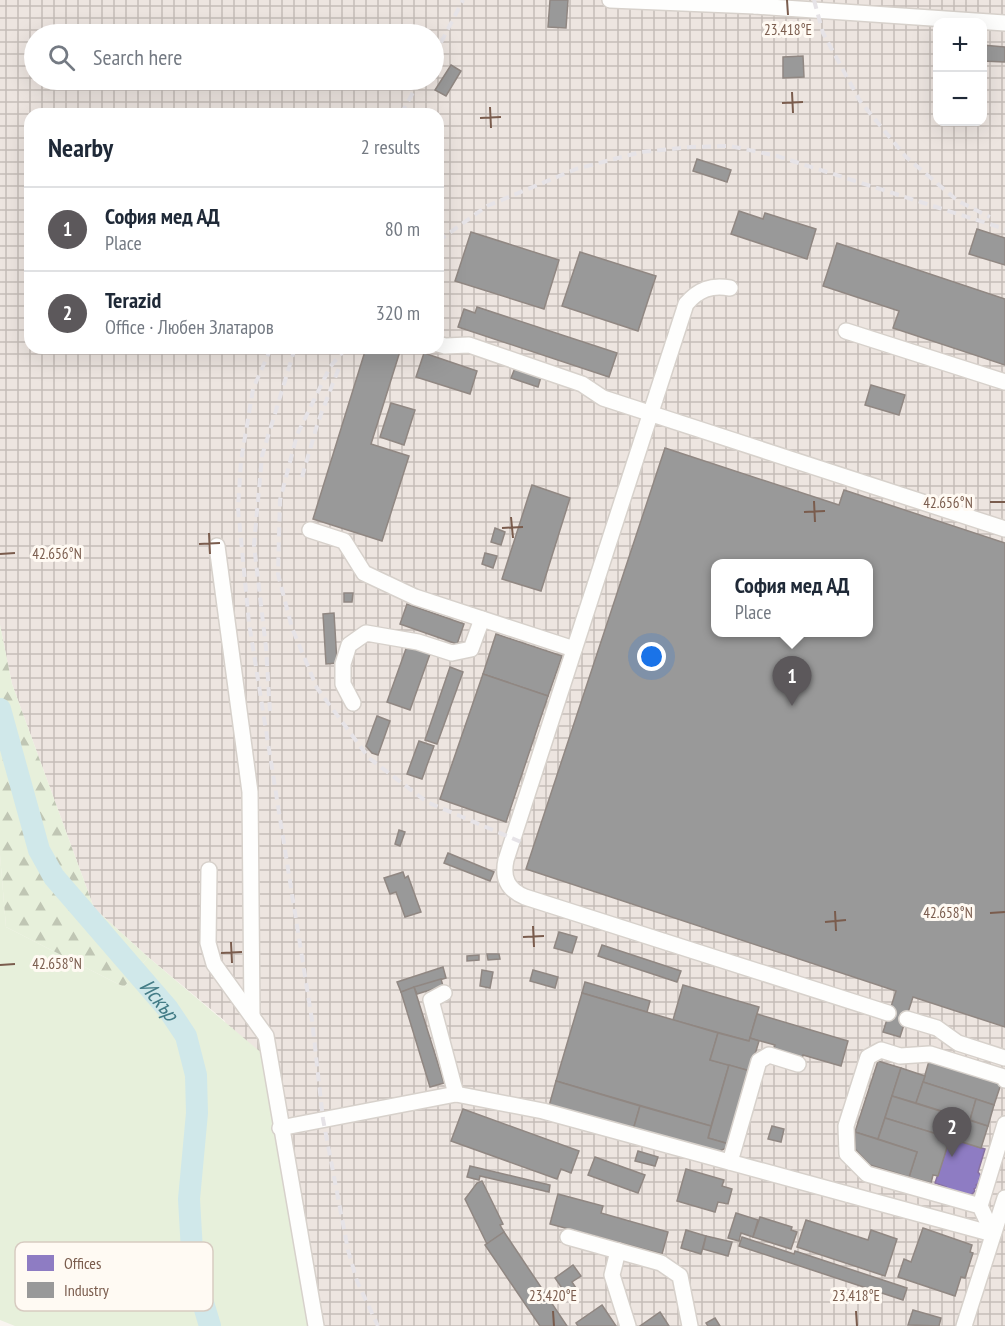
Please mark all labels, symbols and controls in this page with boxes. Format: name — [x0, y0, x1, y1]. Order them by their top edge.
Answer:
map controls — [933, 18, 987, 126]
button: + — [933, 18, 987, 72]
text: 23.418°E — [764, 20, 812, 39]
search box — [24, 24, 444, 90]
icon: search — [45, 41, 78, 74]
text: Search here — [93, 43, 182, 71]
button: − — [933, 72, 987, 126]
text: Nearby — [48, 131, 113, 164]
text: 2 results — [361, 134, 420, 160]
text: София мед АД — [105, 202, 220, 230]
text: 1 — [63, 216, 72, 242]
text: 80 m — [385, 216, 420, 242]
text: Place — [105, 230, 142, 256]
text: Terazid — [105, 286, 161, 314]
text: 2 — [63, 300, 72, 326]
text: 320 m — [376, 300, 420, 326]
text: Office · Любен Златаров — [105, 314, 274, 340]
text: 42.656°N — [923, 493, 973, 512]
text: 42.656°N — [32, 544, 82, 563]
popup — [711, 559, 873, 637]
text: София мед АД — [735, 571, 849, 599]
text: Place — [735, 599, 771, 625]
your location — [637, 642, 666, 671]
pin: 1 — [772, 656, 812, 706]
text: 42.658°N — [923, 903, 973, 922]
text: 42.658°N — [32, 954, 82, 973]
water label: Искър — [134, 973, 186, 1027]
pin: 2 — [932, 1108, 972, 1157]
legend — [15, 1242, 213, 1311]
text: Offices — [64, 1253, 101, 1273]
text: Industry — [64, 1280, 109, 1300]
text: 23.420°E — [529, 1286, 577, 1305]
text: 23.418°E — [832, 1286, 880, 1305]

